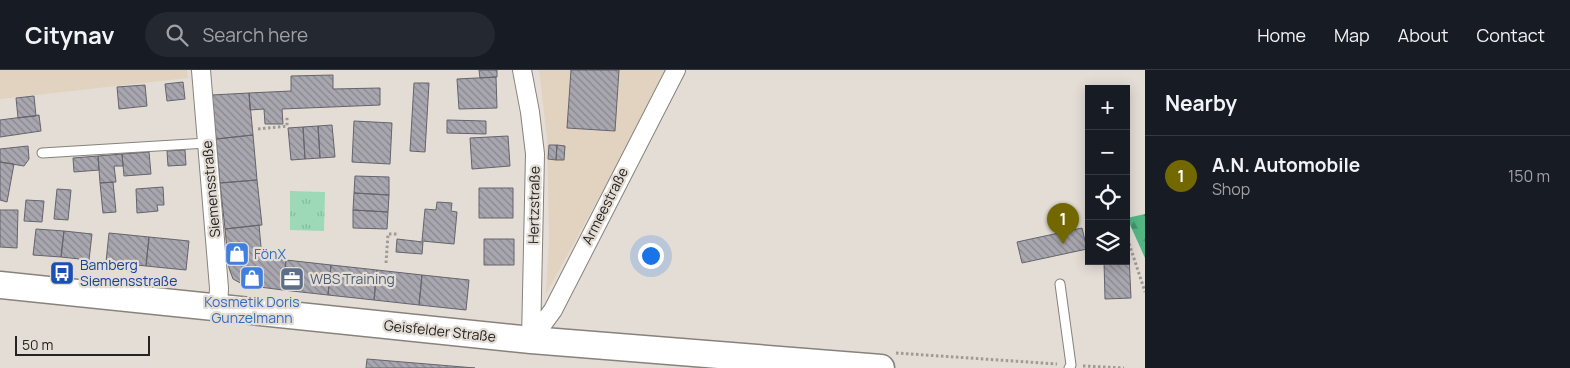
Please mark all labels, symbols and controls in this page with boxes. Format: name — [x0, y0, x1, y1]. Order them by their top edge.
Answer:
search box — [145, 12, 495, 57]
text: Citynav — [25, 18, 115, 51]
icon: search — [163, 21, 191, 49]
text: Search here — [203, 22, 308, 48]
text: Home — [1257, 23, 1306, 47]
text: Map — [1334, 23, 1370, 47]
text: About — [1398, 23, 1448, 47]
text: Contact — [1476, 23, 1545, 47]
map controls — [1085, 85, 1130, 265]
button: + — [1085, 85, 1130, 130]
text: Nearby — [1165, 89, 1237, 117]
button: − — [1085, 130, 1130, 175]
street label: Siemensstraße — [197, 140, 224, 238]
text: A.N. Automobile — [1212, 152, 1360, 178]
street label: Armeestraße — [577, 164, 632, 248]
text: 1 — [1177, 165, 1185, 187]
text: 150 m — [1508, 165, 1550, 187]
street label: Hertzstraße — [523, 166, 544, 244]
button: locate — [1085, 175, 1130, 220]
text: Shop — [1212, 178, 1250, 200]
pin: 1 — [1047, 203, 1079, 244]
button: layers — [1085, 220, 1130, 265]
shop icon: FönX — [224, 241, 250, 267]
your location — [638, 243, 664, 269]
place label: FönX — [254, 244, 286, 263]
place label: Bamberg Siemensstraße — [80, 255, 177, 290]
bus stop icon: Bamberg Siemensstraße — [49, 260, 75, 286]
shop icon: Kosmetik Doris Gunzelmann — [239, 265, 265, 291]
office icon: WBS Training — [279, 266, 305, 292]
place label: WBS Training — [310, 269, 395, 288]
place label: Kosmetik Doris Gunzelmann — [204, 292, 300, 327]
street label: Geisfelder Straße — [383, 315, 497, 346]
scale bar — [15, 333, 150, 356]
text: 50 m — [22, 335, 53, 354]

